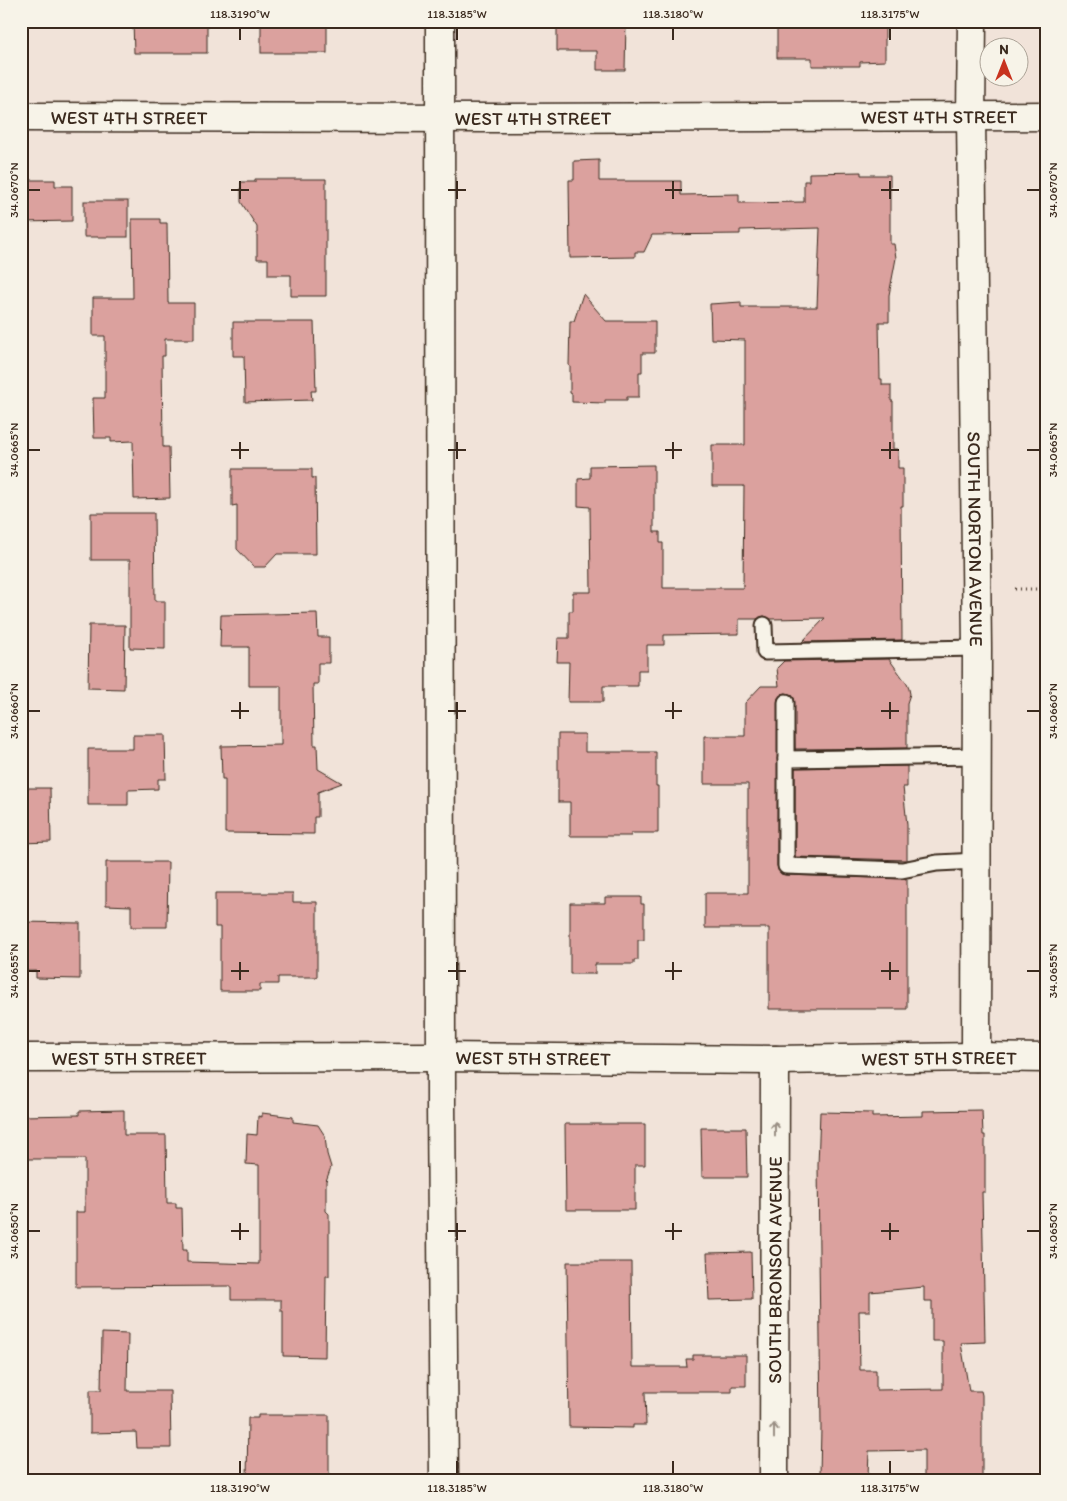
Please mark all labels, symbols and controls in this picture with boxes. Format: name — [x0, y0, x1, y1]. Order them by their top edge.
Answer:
text: 118.3190°W — [210, 7, 270, 21]
text: 118.3185°W — [427, 7, 487, 21]
text: 118.3180°W — [643, 7, 703, 21]
text: 118.3175°W — [861, 7, 919, 21]
north arrow — [980, 38, 1030, 88]
text: N — [999, 41, 1009, 58]
street label: WEST 4TH STREET — [861, 105, 1018, 129]
street label: WEST 4TH STREET — [51, 106, 208, 129]
street label: WEST 4TH STREET — [455, 107, 612, 130]
text: 34.0670°N — [7, 162, 21, 218]
text: 34.0670°N — [1046, 162, 1060, 218]
text: 34.0665°N — [7, 423, 21, 477]
text: 34.0665°N — [1046, 423, 1060, 477]
street label: SOUTH NORTON AVENUE — [963, 431, 988, 647]
text: 34.0660°N — [7, 683, 21, 739]
text: 34.0660°N — [1046, 683, 1060, 739]
text: 34.0655°N — [7, 944, 21, 998]
text: 34.0655°N — [1046, 944, 1060, 998]
street label: WEST 5TH STREET — [455, 1046, 611, 1071]
street label: WEST 5TH STREET — [861, 1046, 1017, 1071]
street label: WEST 5TH STREET — [51, 1047, 207, 1070]
one-way arrow — [770, 1121, 780, 1137]
street label: SOUTH BRONSON AVENUE — [763, 1156, 787, 1384]
text: 34.0650°N — [7, 1203, 21, 1259]
text: 34.0650°N — [1046, 1203, 1060, 1259]
one-way arrow — [769, 1423, 779, 1440]
text: 118.3190°W — [210, 1481, 270, 1495]
text: 118.3185°W — [427, 1481, 487, 1495]
text: 118.3180°W — [643, 1481, 703, 1495]
text: 118.3175°W — [861, 1481, 919, 1495]

